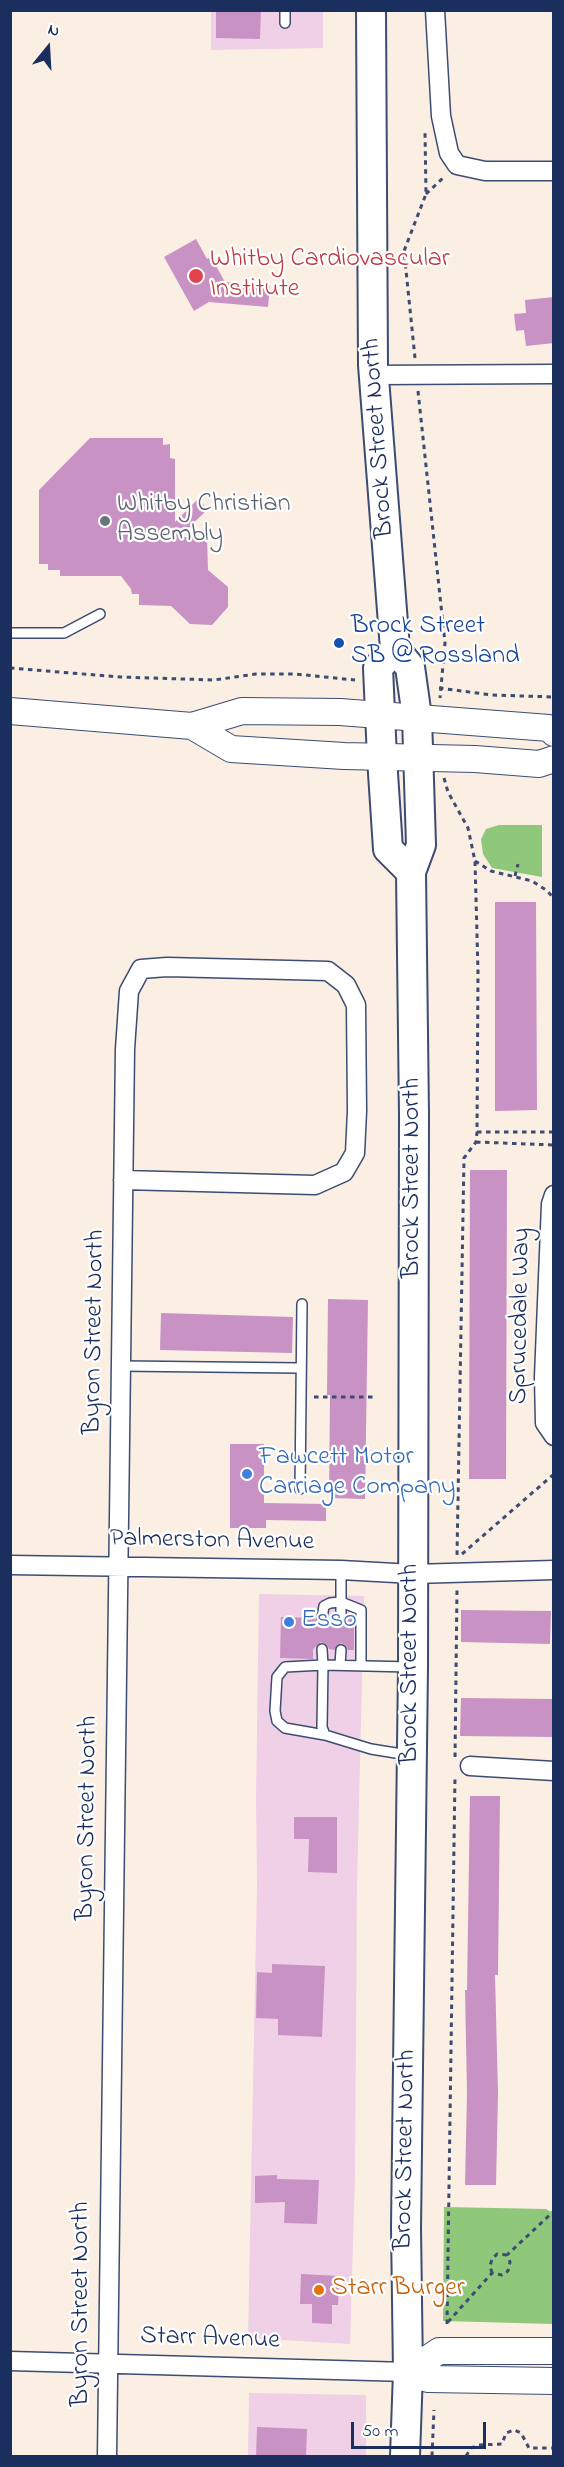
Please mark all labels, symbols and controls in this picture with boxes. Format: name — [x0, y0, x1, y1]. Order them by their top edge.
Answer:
north arrow — [18, 18, 78, 78]
text: N — [45, 18, 62, 44]
place label: Whitby Cardiovascular Institute — [210, 245, 450, 306]
marker: Whitby Cardiovascular Institute — [187, 267, 205, 285]
street label: Brock Street North — [357, 337, 403, 539]
place label: Whitby Christian Assembly — [117, 490, 290, 552]
marker: Whitby Christian Assembly — [98, 514, 112, 528]
place label: Brock Street SB @ Rossland — [351, 612, 520, 674]
marker: Brock Street SB @ Rossland — [332, 636, 346, 650]
street label: Brock Street North — [398, 1078, 430, 1278]
street label: Sprucedale Way — [505, 1227, 539, 1405]
street label: Byron Street North — [79, 1229, 113, 1435]
place label: Fawcett Motor Carriage Company — [259, 1443, 455, 1504]
marker: Fawcett Motor Carriage Company — [240, 1467, 254, 1481]
street label: Palmerston Avenue — [110, 1525, 314, 1559]
street label: Brock Street North — [396, 1564, 428, 1764]
place label: Esso — [301, 1606, 357, 1638]
marker: Esso — [282, 1615, 296, 1629]
street label: Byron Street North — [72, 1715, 106, 1921]
street label: Brock Street North — [390, 2049, 424, 2251]
street label: Byron Street North — [67, 2201, 99, 2407]
place label: Starr Burger — [331, 2274, 465, 2306]
marker: Starr Burger — [312, 2283, 326, 2297]
street label: Starr Avenue — [140, 2322, 280, 2358]
scale bar — [354, 2410, 489, 2448]
text: 50 m — [362, 2419, 399, 2445]

